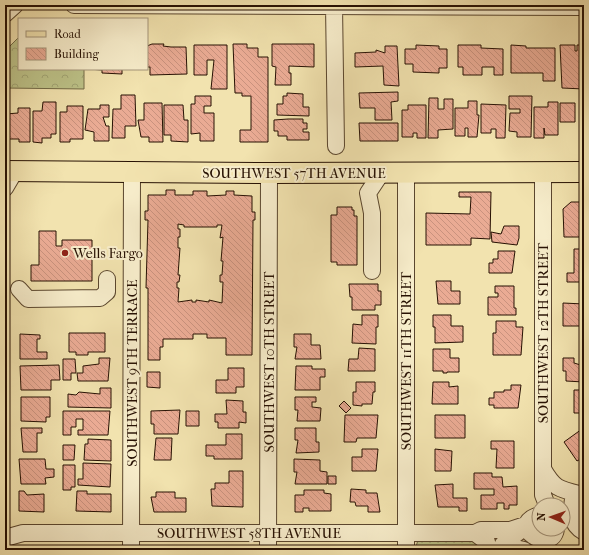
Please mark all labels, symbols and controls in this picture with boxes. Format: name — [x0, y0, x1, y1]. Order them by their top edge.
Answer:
legend — [18, 18, 148, 70]
text: Road — [54, 27, 81, 41]
text: Building — [54, 47, 99, 61]
street label: SOUTHWEST 57TH AVENUE — [202, 165, 386, 182]
street label: SOUTHWEST 12TH STREET — [535, 242, 552, 423]
place label: Wells Fargo — [72, 245, 143, 262]
marker: Wells Fargo — [60, 248, 70, 258]
street label: SOUTHWEST 10TH STREET — [261, 271, 278, 452]
street label: SOUTHWEST 11TH STREET — [398, 271, 415, 450]
street label: SOUTHWEST 9TH TERRACE — [124, 279, 141, 467]
north arrow — [531, 497, 571, 537]
text: N — [535, 512, 548, 521]
street label: SOUTHWEST 58TH AVENUE — [157, 525, 341, 542]

